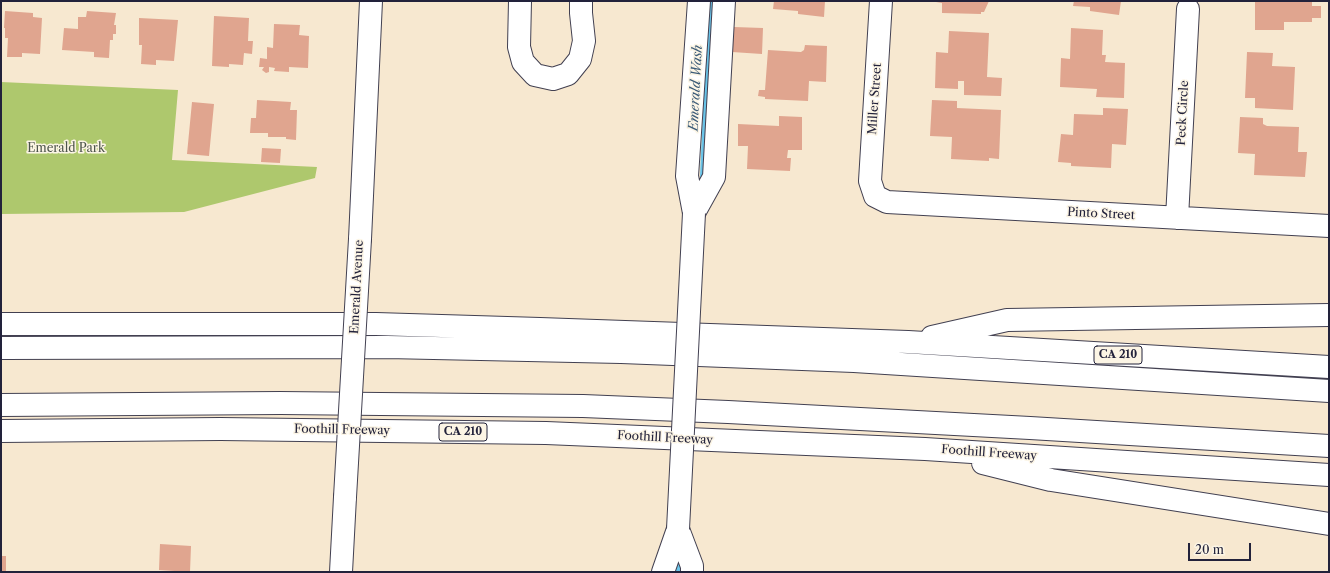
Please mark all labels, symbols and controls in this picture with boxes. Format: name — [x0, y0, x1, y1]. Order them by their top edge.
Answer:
water label: Emerald Wash — [686, 44, 706, 132]
street label: Miller Street — [865, 63, 885, 135]
street label: Peck Circle — [1174, 80, 1192, 146]
park label: Emerald Park — [27, 142, 105, 156]
street label: Pinto Street — [1067, 205, 1135, 223]
street label: Emerald Avenue — [347, 240, 367, 334]
road number: CA 210 — [1094, 346, 1142, 364]
street label: Foothill Freeway — [294, 422, 390, 438]
road number: CA 210 — [439, 423, 487, 441]
street label: Foothill Freeway — [617, 428, 713, 448]
street label: Foothill Freeway — [941, 442, 1037, 464]
scale bar — [1190, 535, 1253, 561]
text: 20 m — [1195, 542, 1224, 557]

